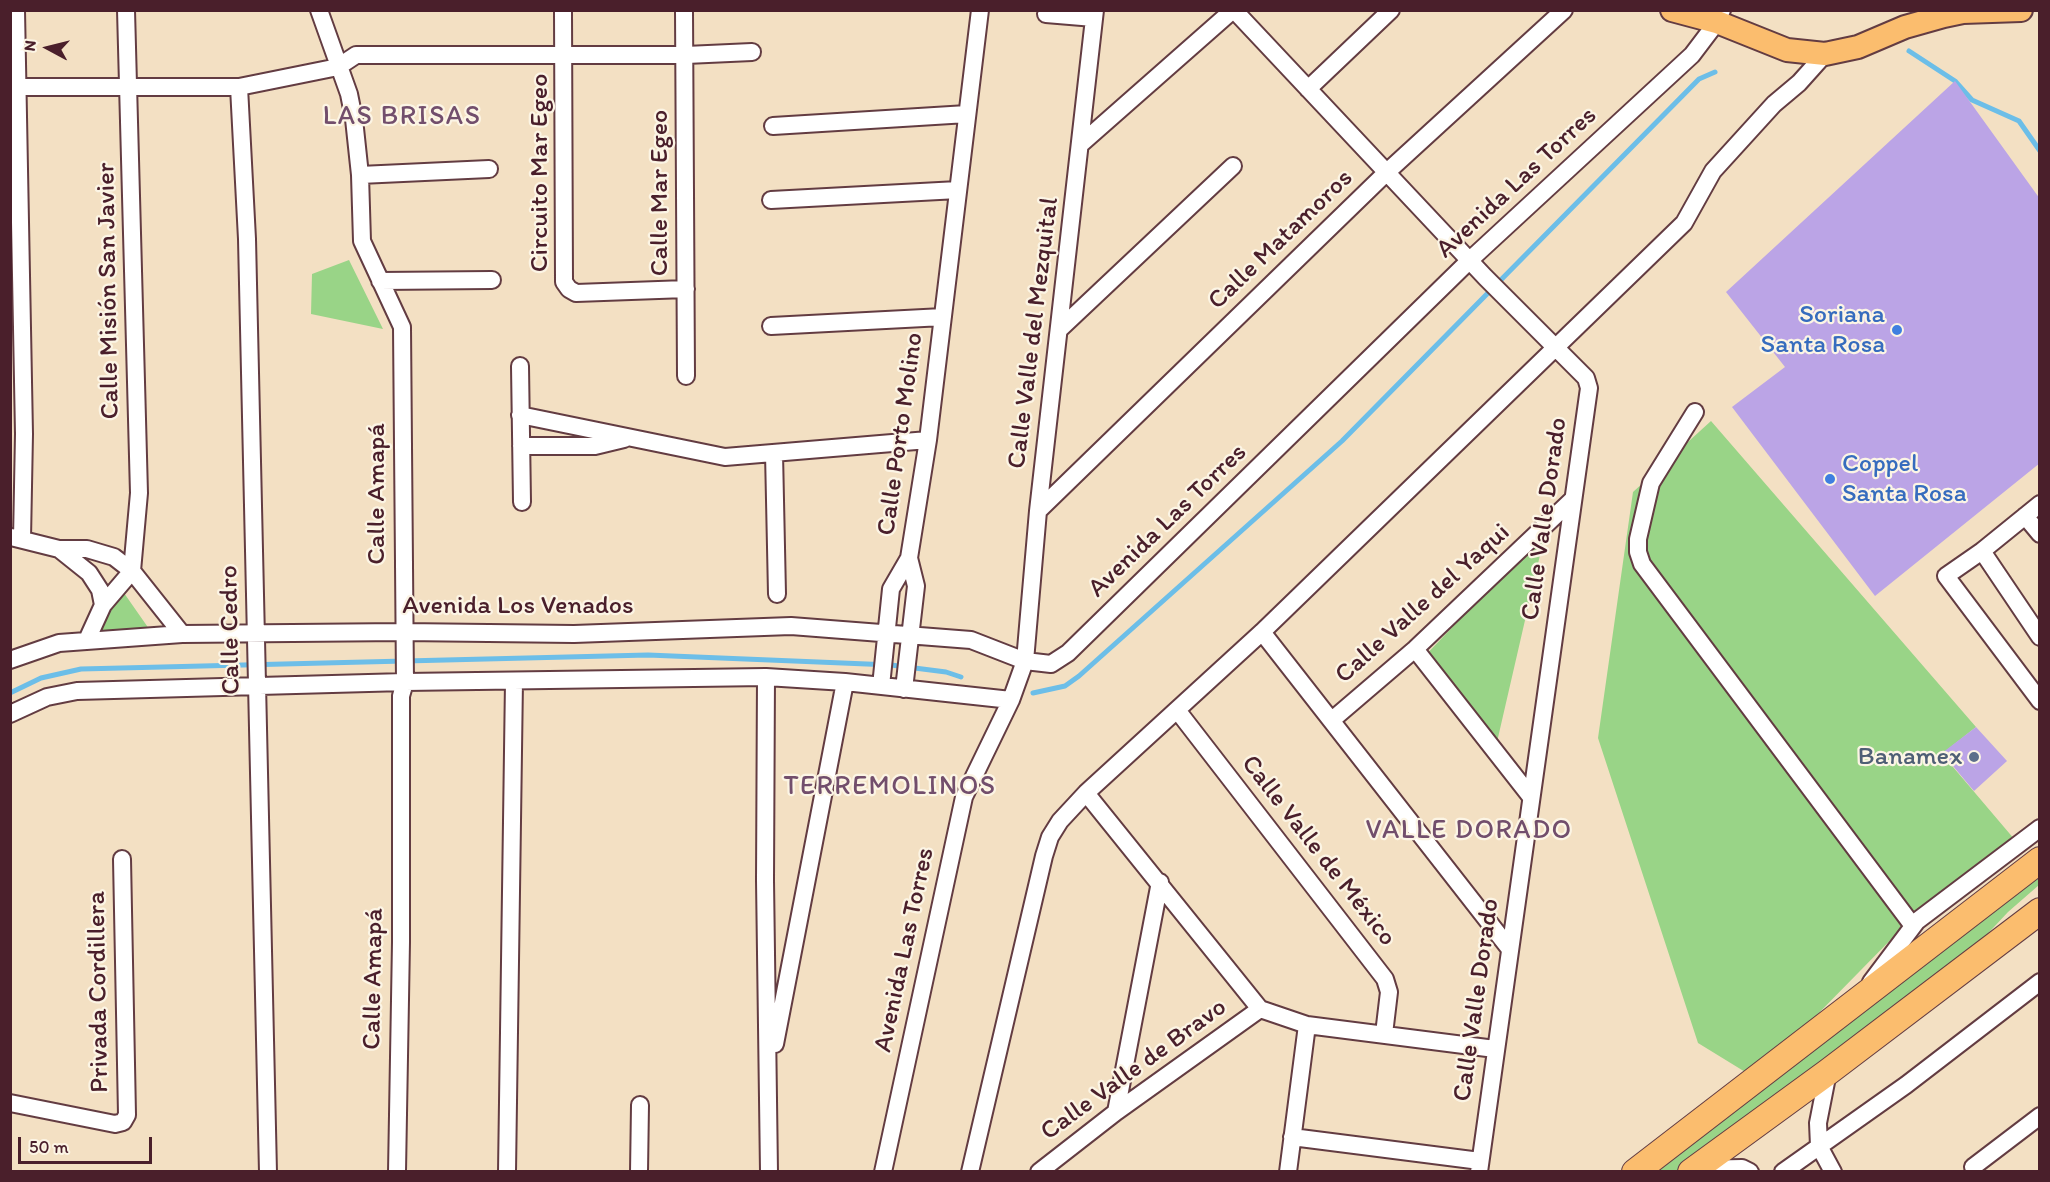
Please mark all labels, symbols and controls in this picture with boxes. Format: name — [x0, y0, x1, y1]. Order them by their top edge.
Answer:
north arrow — [18, 18, 78, 78]
text: N — [20, 39, 40, 52]
street label: Circuito Mar Egeo — [524, 74, 556, 272]
district label: LAS BRISAS — [322, 101, 482, 133]
street label: Avenida Las Torres — [1430, 101, 1604, 265]
street label: Calle Mar Egeo — [644, 110, 676, 276]
street label: Calle Misión San Javier — [91, 162, 127, 420]
street label: Calle Matamoros — [1202, 163, 1360, 317]
street label: Calle Valle del Mezquital — [1002, 195, 1066, 471]
place label: Soriana Santa Rosa — [1761, 299, 1885, 360]
marker: Soriana Santa Rosa — [1890, 323, 1904, 337]
street label: Calle Porto Molino — [871, 331, 931, 537]
street label: Calle Valle Dorado — [1515, 416, 1575, 622]
street label: Calle Amapá — [361, 423, 393, 565]
street label: Avenida Las Torres — [1082, 437, 1254, 605]
place label: Coppel Santa Rosa — [1842, 448, 1966, 509]
marker: Coppel Santa Rosa — [1823, 472, 1837, 486]
street label: Calle Valle del Yaqui — [1329, 517, 1517, 691]
street label: Calle Cedro — [214, 565, 248, 695]
street label: Avenida Los Venados — [402, 590, 634, 622]
place label: Banamex — [1858, 741, 1962, 773]
street label: Calle Valle de México — [1234, 749, 1402, 953]
marker: Banamex — [1967, 750, 1981, 764]
district label: TERREMOLINOS — [783, 771, 997, 803]
district label: VALLE DORADO — [1365, 815, 1573, 847]
street label: Avenida Las Torres — [868, 845, 942, 1055]
street label: Privada Cordillera — [82, 891, 116, 1093]
street label: Calle Valle Dorado — [1447, 897, 1507, 1103]
street label: Calle Amapá — [357, 908, 391, 1050]
street label: Calle Valle de Bravo — [1035, 992, 1233, 1148]
scale bar — [21, 1125, 154, 1163]
text: 50 m — [29, 1136, 69, 1158]

